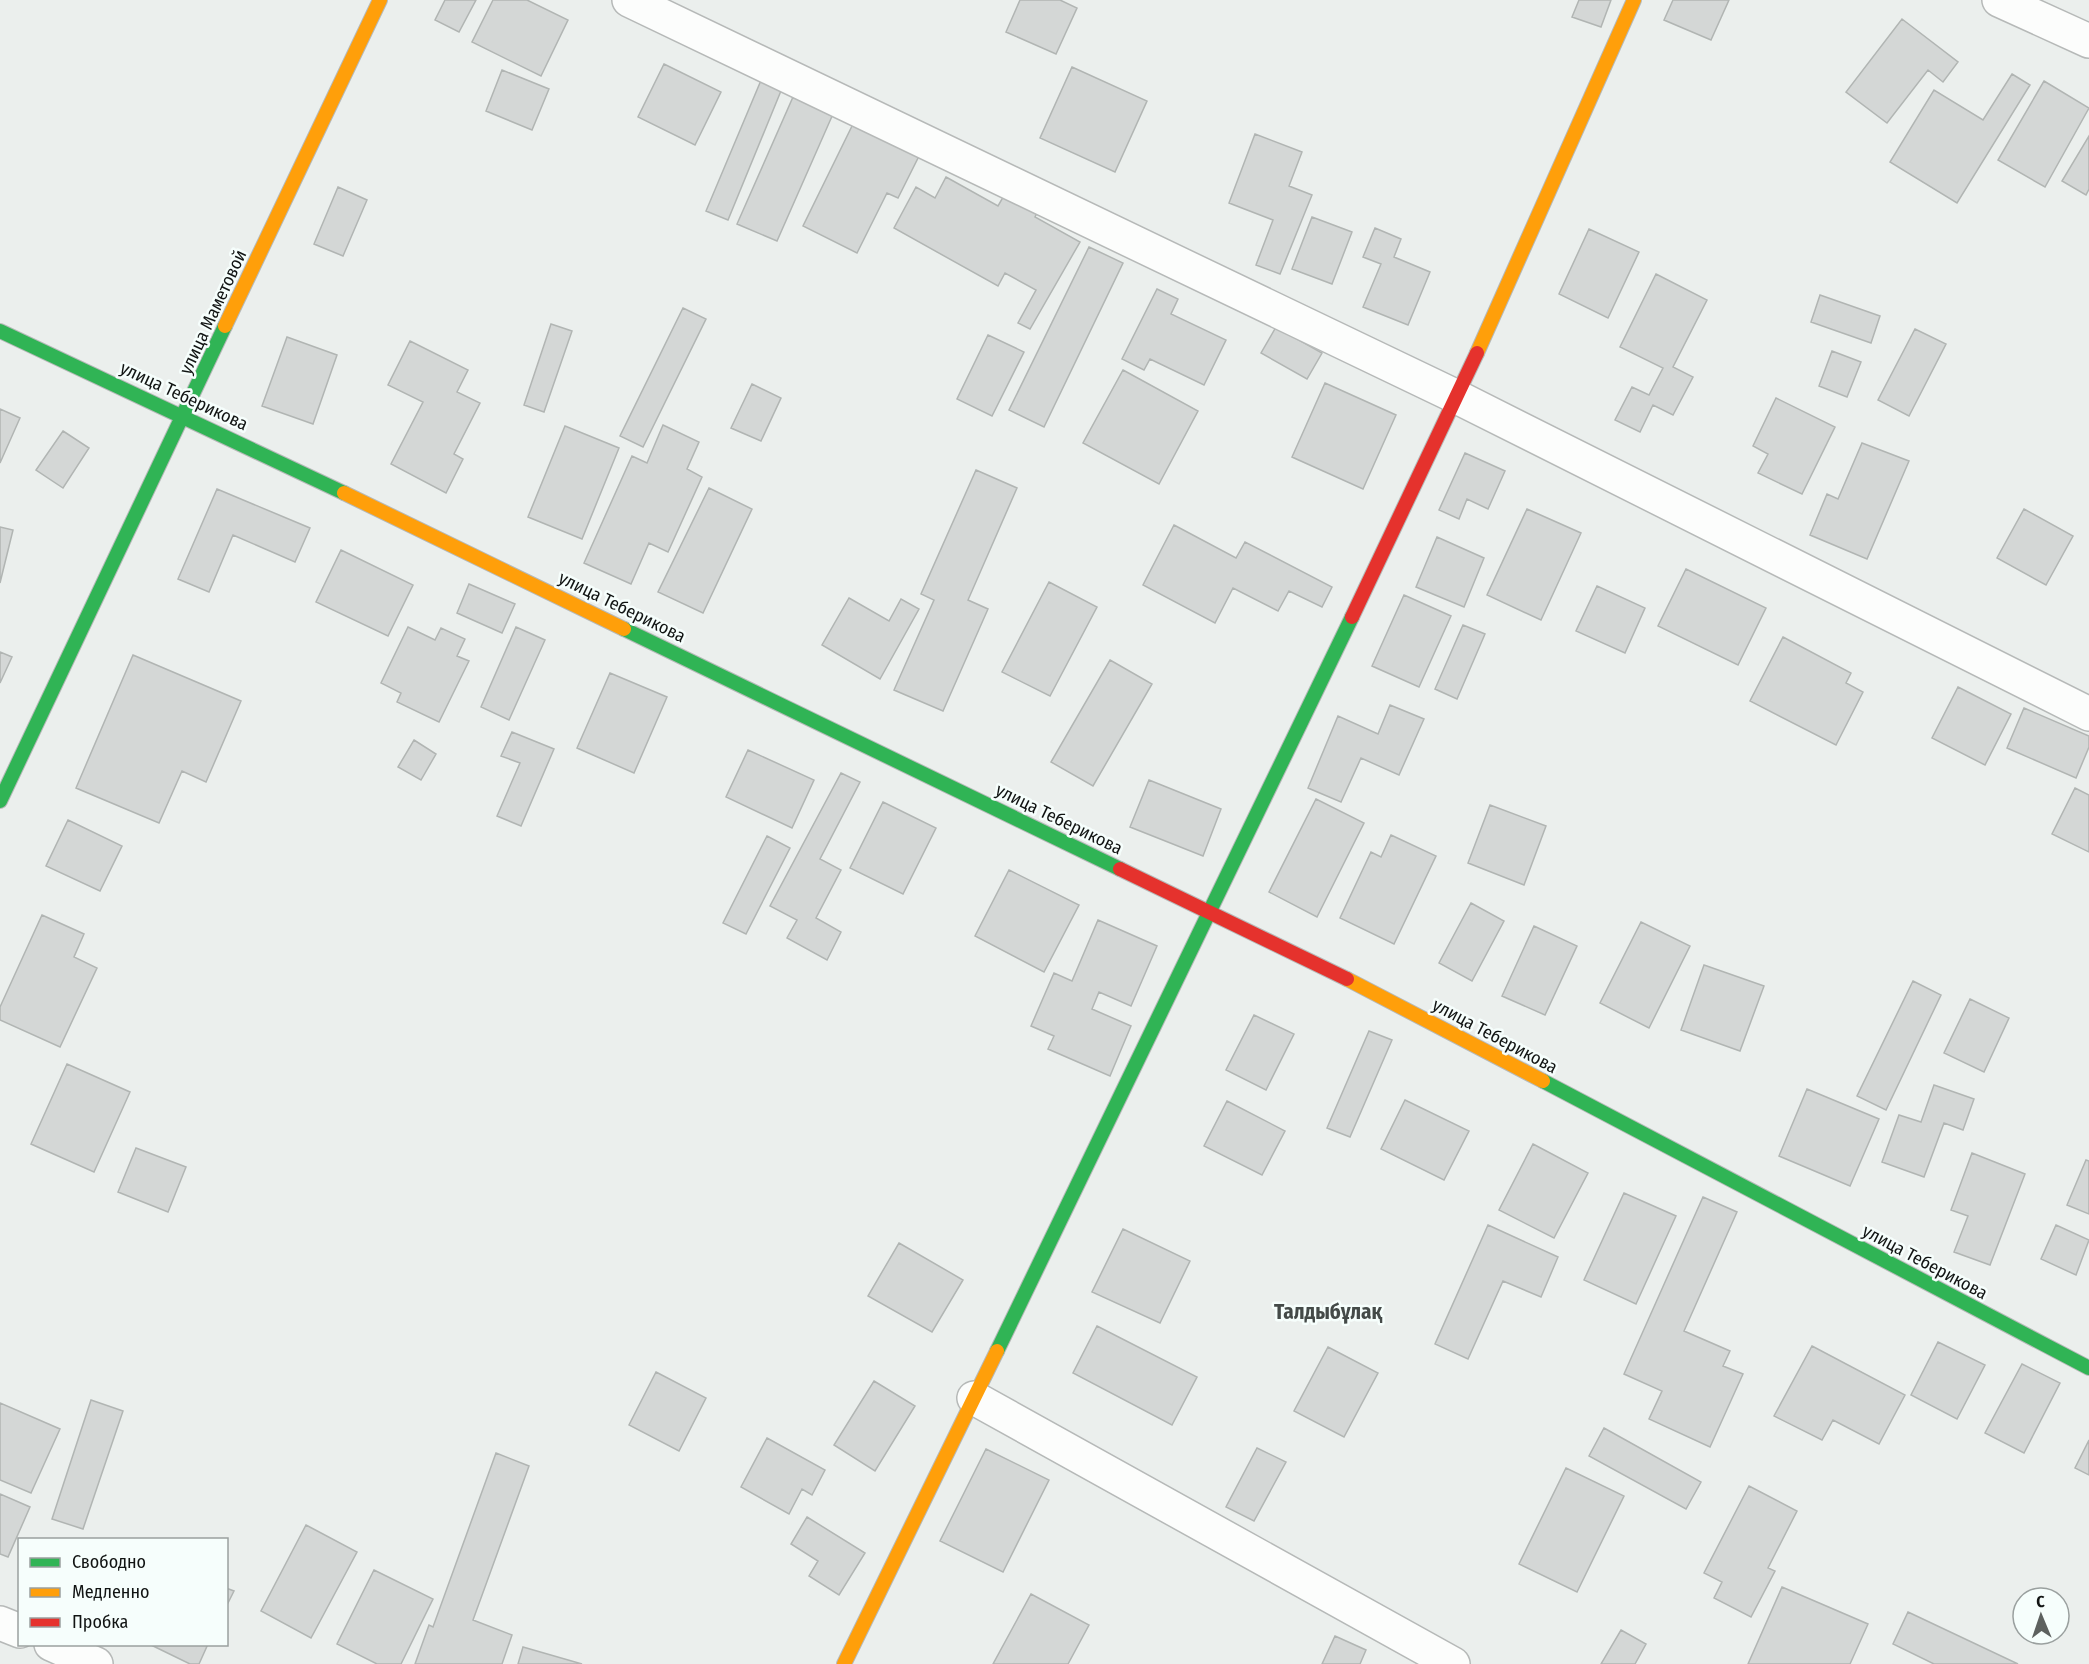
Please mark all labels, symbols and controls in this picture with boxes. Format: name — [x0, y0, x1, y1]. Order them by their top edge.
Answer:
street label: улица Маметовой — [175, 246, 251, 378]
street label: улица Теберикова — [117, 357, 252, 435]
street label: улица Теберикова — [555, 567, 689, 647]
street label: улица Теберикова — [992, 779, 1126, 859]
street label: улица Теберикова — [1429, 994, 1561, 1078]
street label: улица Теберикова — [1859, 1220, 1991, 1304]
district label: Талдыбұлақ — [1274, 1299, 1382, 1325]
legend — [18, 1538, 228, 1646]
text: Свободно — [72, 1551, 146, 1573]
text: Медленно — [72, 1581, 150, 1603]
north arrow — [2011, 1586, 2071, 1646]
text: С — [2036, 1592, 2046, 1611]
text: Пробка — [72, 1611, 128, 1633]

